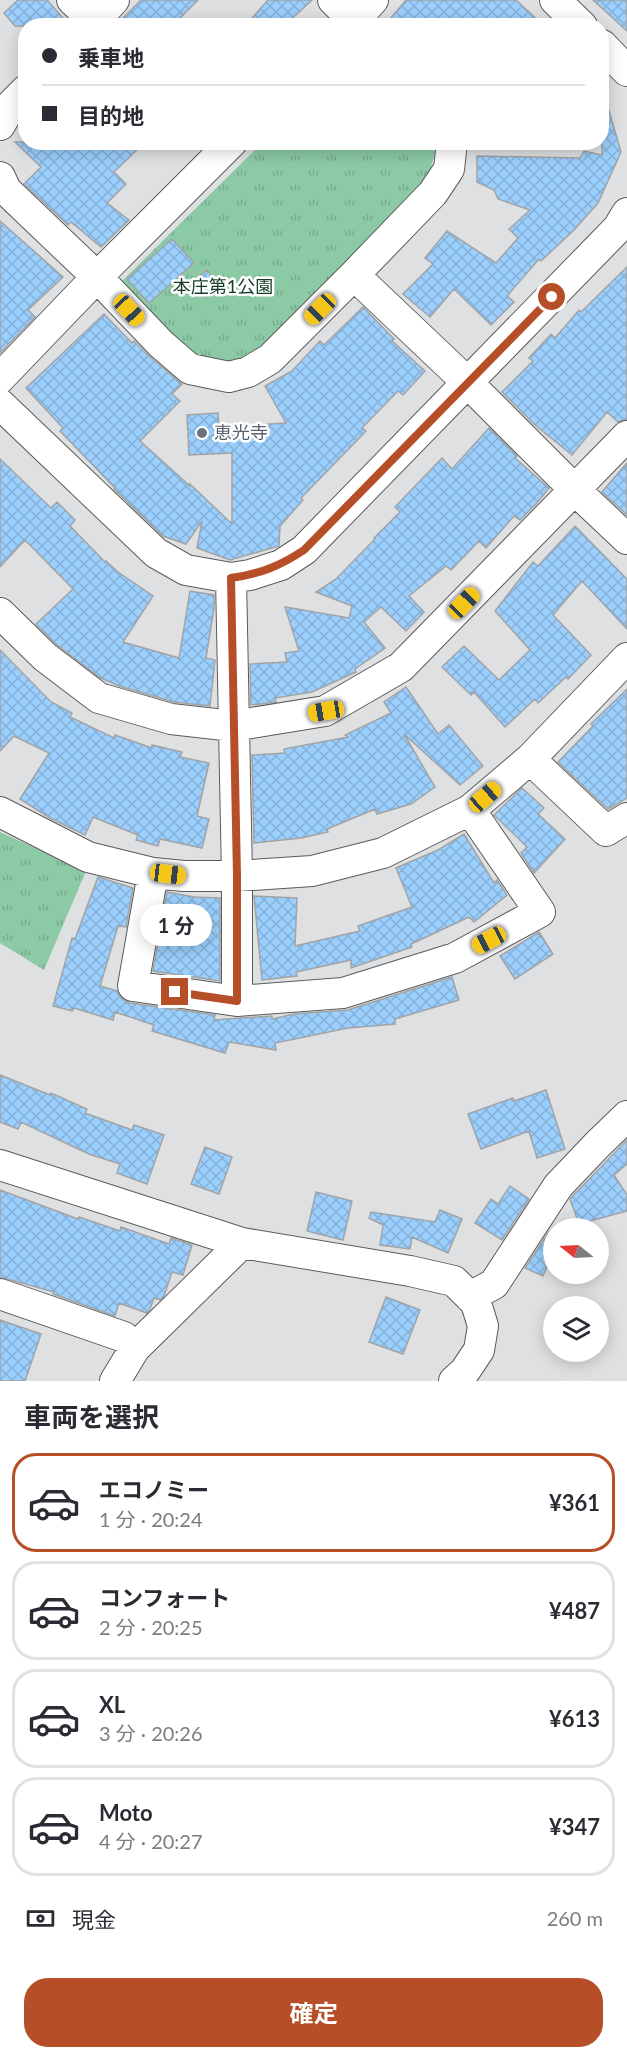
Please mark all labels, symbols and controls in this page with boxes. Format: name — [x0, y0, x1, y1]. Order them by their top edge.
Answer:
text: 乗車地 — [78, 44, 144, 71]
text: 目的地 — [78, 102, 144, 129]
park label: 本庄第1公園 — [173, 275, 273, 297]
route start — [538, 283, 565, 310]
car — [301, 290, 339, 328]
car — [110, 291, 148, 329]
place label: 恵光寺 — [214, 421, 268, 443]
marker: 恵光寺 — [195, 426, 209, 440]
car — [445, 584, 483, 622]
car — [307, 699, 345, 723]
car — [466, 778, 504, 816]
car — [149, 863, 187, 885]
callout: 1 分 — [139, 905, 211, 947]
text: 1 分 — [158, 913, 194, 937]
car — [469, 924, 509, 956]
route end — [161, 978, 188, 1005]
north arrow — [543, 1218, 609, 1284]
map controls — [543, 1218, 609, 1362]
button: layers — [543, 1296, 609, 1362]
text: 車両を選択 — [24, 1400, 159, 1433]
icon: car — [27, 1476, 81, 1530]
text: エコノミー — [99, 1476, 209, 1503]
text: ¥361 — [549, 1489, 600, 1516]
text: 1 分 · 20:24 — [99, 1507, 203, 1531]
icon: car — [27, 1584, 81, 1638]
text: コンフォート — [99, 1584, 230, 1611]
text: ¥487 — [549, 1597, 600, 1624]
text: 2 分 · 20:25 — [99, 1615, 203, 1639]
text: XL — [99, 1691, 125, 1718]
icon: car — [27, 1692, 81, 1746]
text: ¥613 — [549, 1705, 600, 1732]
text: 3 分 · 20:26 — [99, 1721, 203, 1745]
text: Moto — [99, 1799, 153, 1826]
icon: car — [27, 1800, 81, 1854]
text: ¥347 — [549, 1813, 600, 1840]
text: 4 分 · 20:27 — [99, 1829, 203, 1853]
icon: cash — [24, 1902, 57, 1935]
text: 現金 — [72, 1906, 116, 1933]
text: 260 m — [547, 1906, 603, 1930]
button: 確定 — [24, 1978, 603, 2047]

